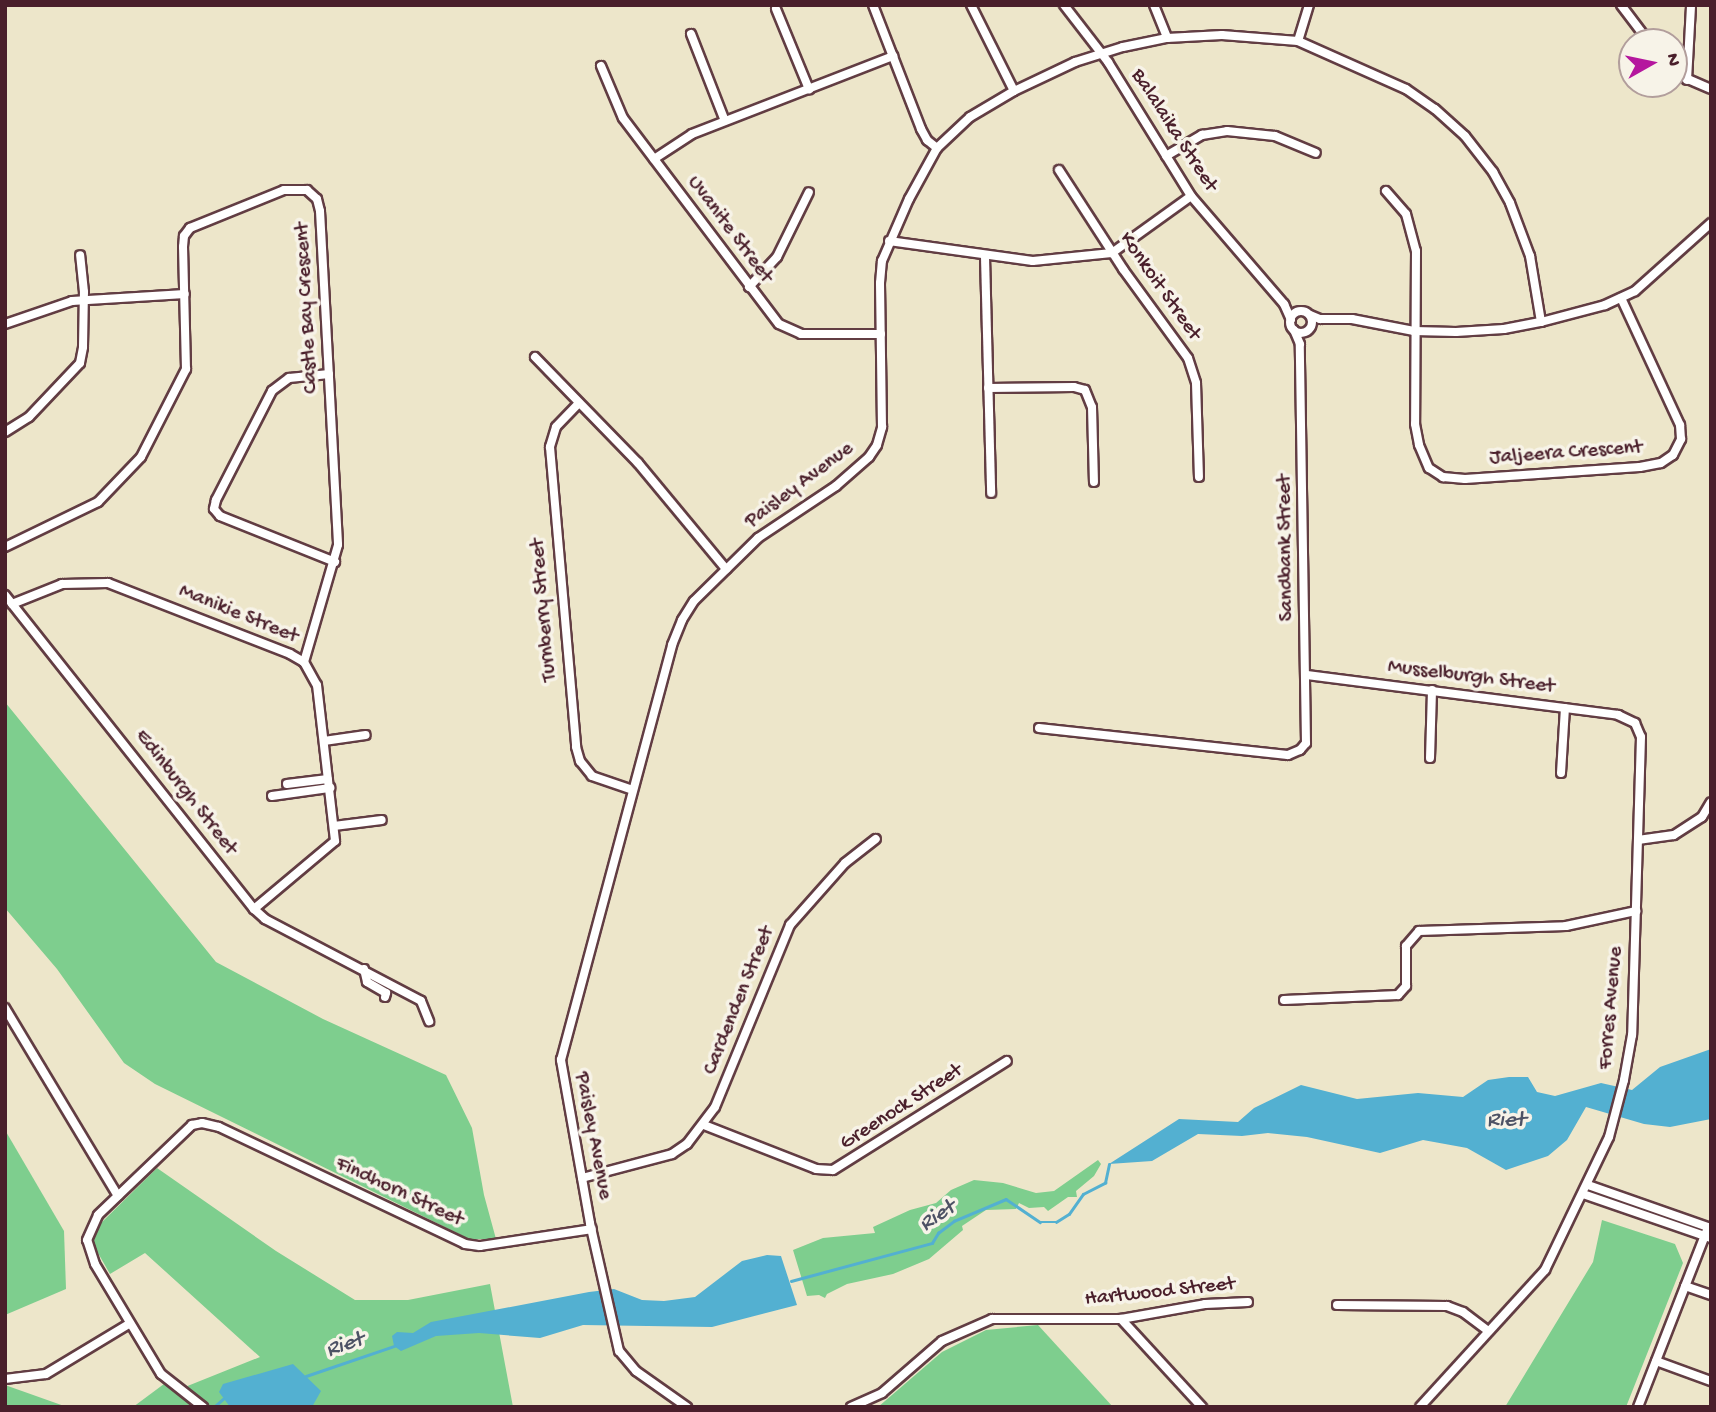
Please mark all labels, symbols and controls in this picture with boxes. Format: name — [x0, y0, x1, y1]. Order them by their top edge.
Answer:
north arrow — [1618, 28, 1688, 98]
text: N — [1660, 52, 1685, 68]
street label: Balalaika Street — [1124, 65, 1222, 197]
street label: Uvanite Street — [680, 171, 778, 289]
street label: Castle Bay Crescent — [291, 222, 325, 394]
street label: Konkoit Street — [1112, 228, 1206, 346]
street label: Jaljeera Crescent — [1489, 436, 1643, 472]
street label: Paisley Avenue — [741, 437, 859, 535]
street label: Sandbank Street — [1273, 474, 1301, 622]
street label: Turnberry Street — [526, 537, 564, 683]
street label: Manikie Street — [175, 580, 301, 650]
street label: Musselburgh Street — [1386, 655, 1556, 701]
street label: Edinburgh Street — [128, 725, 242, 861]
street label: Cardenden Street — [699, 923, 781, 1079]
street label: Forres Avenue — [1594, 946, 1630, 1070]
street label: Greenock Street — [836, 1059, 968, 1157]
street label: Paisley Avenue — [567, 1070, 617, 1202]
water label: Riet — [1487, 1107, 1525, 1135]
street label: Findhorn Street — [331, 1152, 467, 1234]
water label: Riet — [914, 1195, 962, 1239]
street label: Hartwood Street — [1084, 1273, 1236, 1313]
water label: Riet — [322, 1327, 368, 1365]

